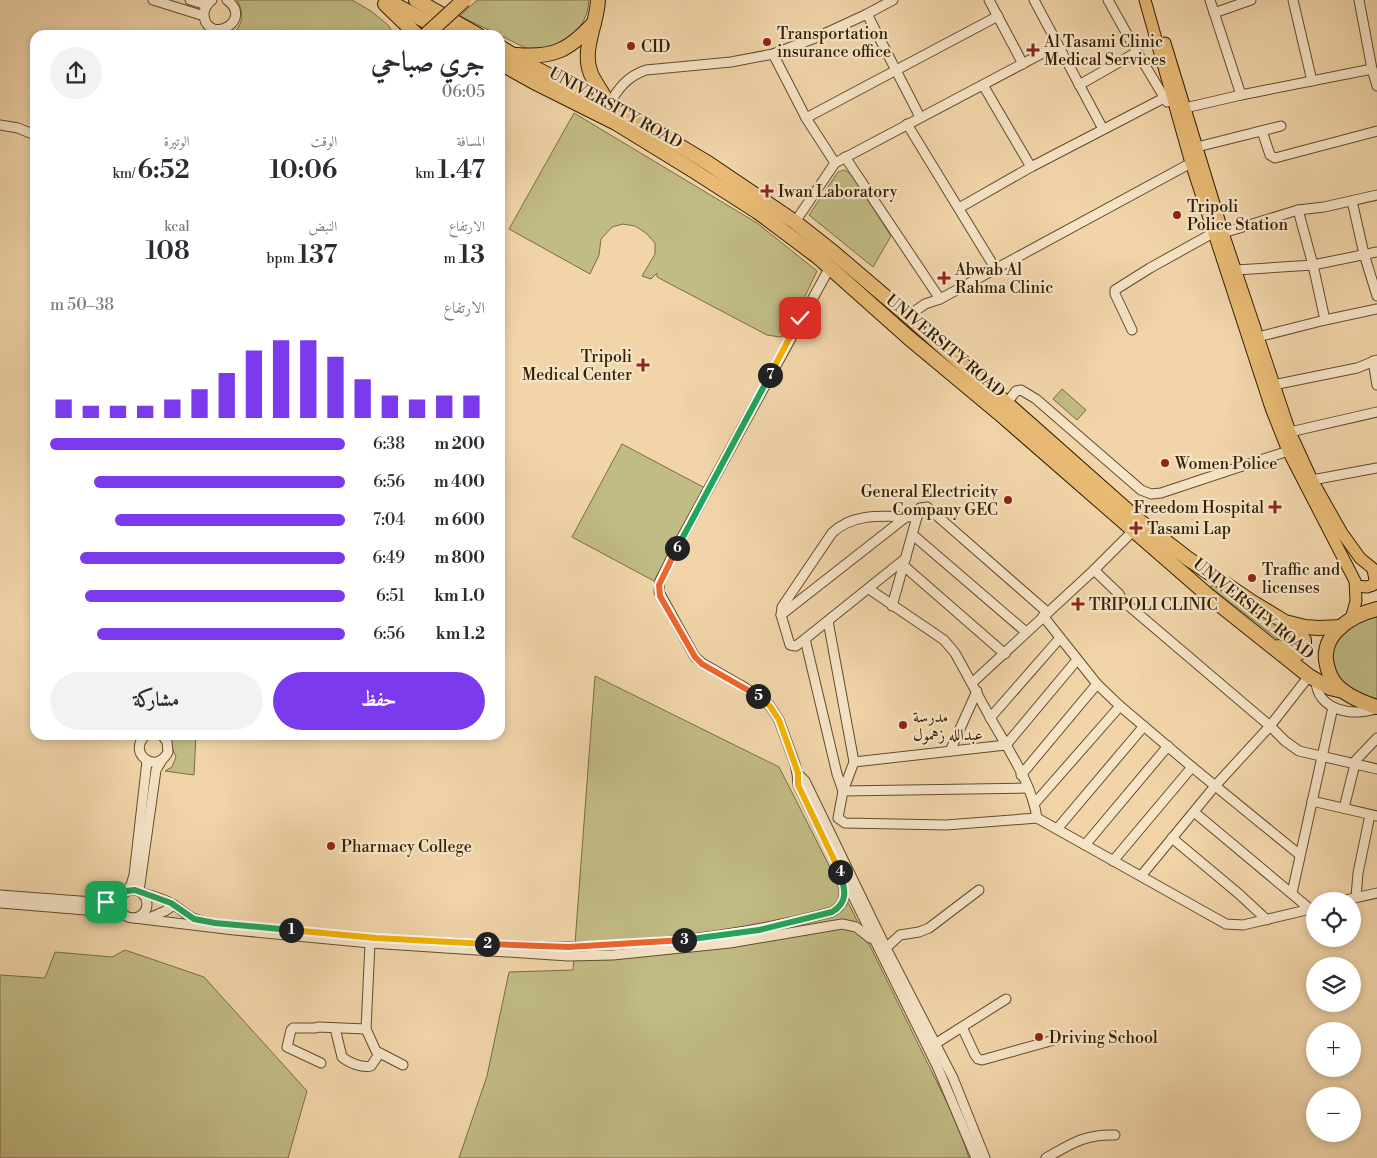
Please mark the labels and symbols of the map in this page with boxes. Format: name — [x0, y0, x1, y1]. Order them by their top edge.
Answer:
place label: Transportation insurance office — [777, 24, 891, 62]
place label: Al Tasami Clinic Medical Services — [1043, 32, 1166, 70]
marker: Transportation insurance office — [761, 36, 773, 48]
place label: CID — [641, 37, 671, 57]
marker: CID — [625, 40, 637, 52]
marker: Al Tasami Clinic Medical Services — [1026, 43, 1040, 57]
street label: UNIVERSITY ROAD — [545, 63, 686, 153]
place label: Iwan Laboratory — [778, 182, 898, 202]
marker: Iwan Laboratory — [760, 184, 774, 198]
place label: Tripoli Police Station — [1187, 197, 1288, 235]
marker: Tripoli Police Station — [1171, 209, 1183, 221]
place label: Abwab Al Rahma Clinic — [954, 260, 1053, 298]
marker: Abwab Al Rahma Clinic — [937, 271, 951, 285]
street label: UNIVERSITY ROAD — [882, 290, 1009, 402]
pin — [779, 297, 821, 339]
place label: Tripoli Medical Center — [522, 347, 632, 385]
marker: Tripoli Medical Center — [636, 358, 650, 372]
pin: 7 — [758, 362, 782, 388]
place label: Women Police — [1174, 454, 1277, 474]
marker: Women Police — [1159, 457, 1171, 469]
place label: General Electricity Company GEC — [861, 482, 998, 520]
marker: General Electricity Company GEC — [1002, 494, 1014, 506]
place label: Freedom Hospital — [1133, 498, 1264, 518]
marker: Freedom Hospital — [1268, 500, 1282, 514]
place label: Tasami Lap — [1147, 519, 1231, 539]
marker: Tasami Lap — [1129, 521, 1143, 535]
pin: 6 — [664, 536, 690, 560]
street label: UNIVERSITY ROAD — [1189, 554, 1318, 664]
place label: Traffic and licenses — [1262, 560, 1340, 598]
marker: Traffic and licenses — [1246, 572, 1258, 584]
place label: TRIPOLI CLINIC — [1089, 595, 1217, 615]
marker: TRIPOLI CLINIC — [1071, 597, 1085, 611]
pin: 5 — [746, 684, 770, 708]
place label: مدرسة عبدالله زهمول — [913, 707, 983, 745]
marker: مدرسة عبدالله زهمول — [897, 719, 909, 731]
place label: Pharmacy College — [341, 837, 472, 857]
marker: Pharmacy College — [325, 840, 337, 852]
pin: 4 — [828, 860, 852, 884]
pin — [85, 881, 127, 923]
pin: 1 — [278, 918, 304, 942]
pin: 3 — [672, 928, 696, 952]
pin: 2 — [474, 932, 500, 956]
place label: Driving School — [1049, 1028, 1158, 1048]
marker: Driving School — [1033, 1031, 1045, 1043]

